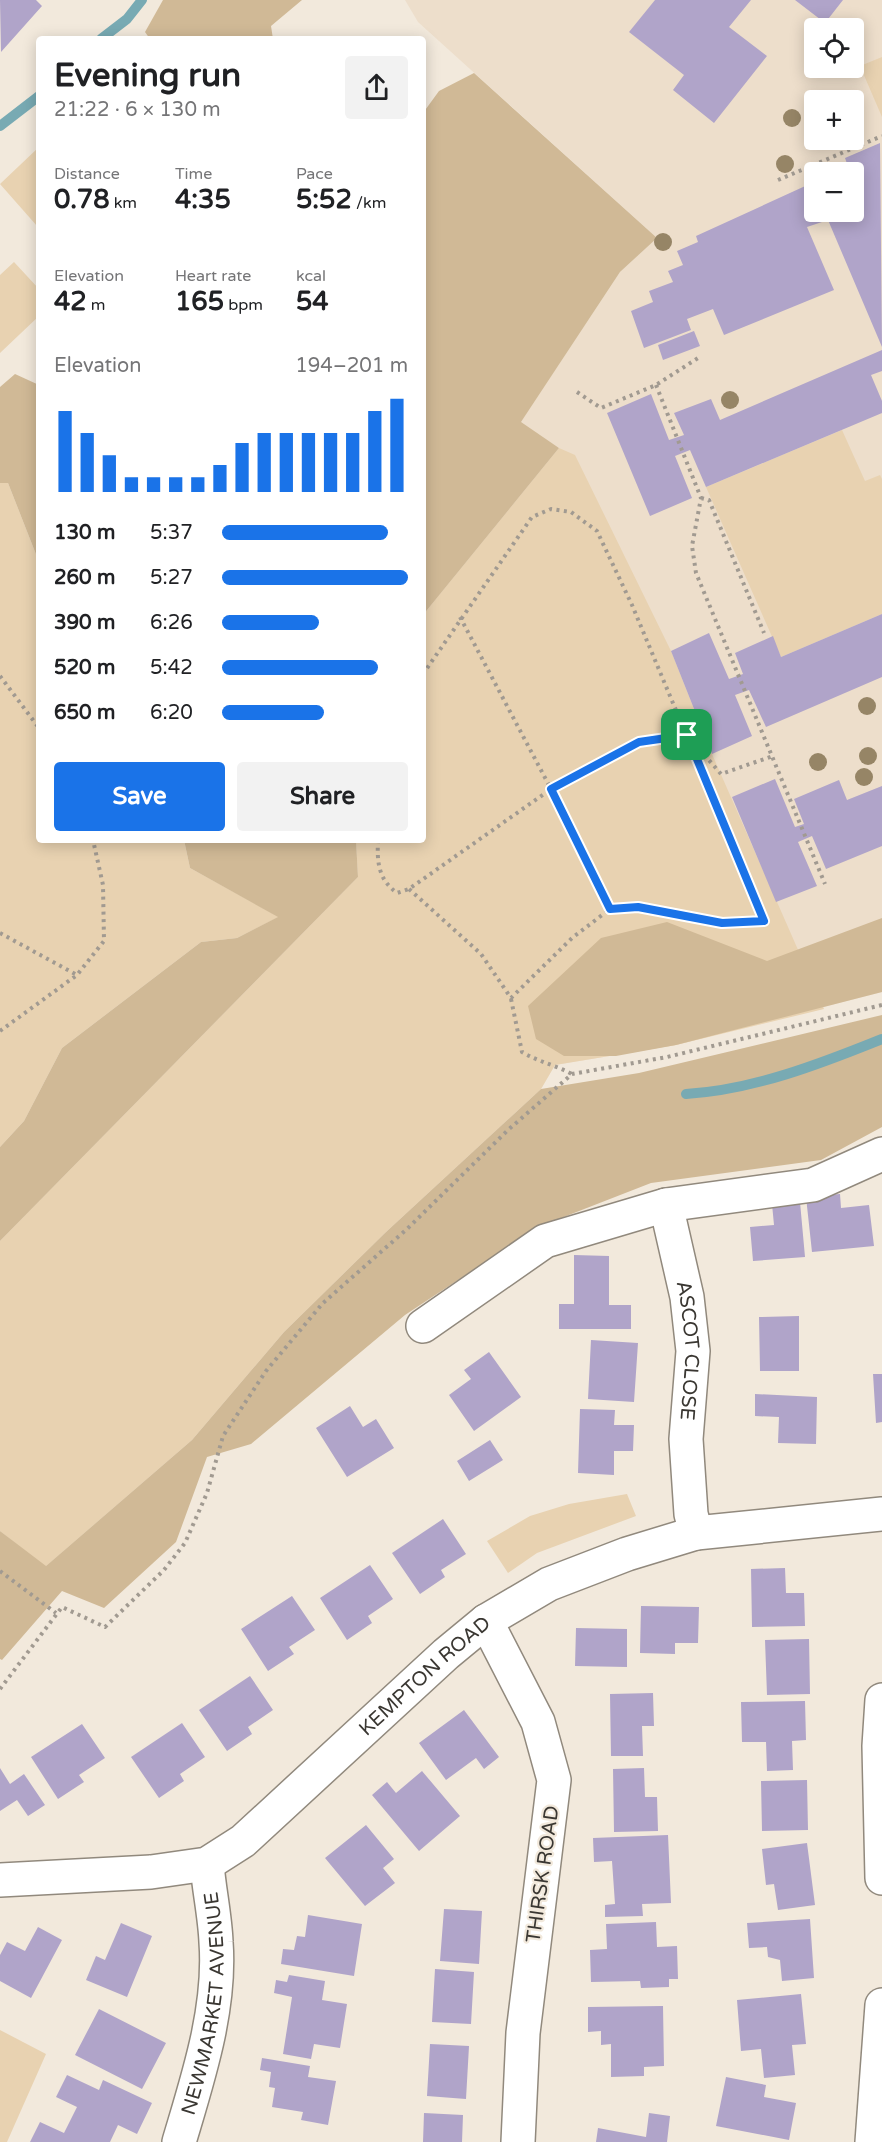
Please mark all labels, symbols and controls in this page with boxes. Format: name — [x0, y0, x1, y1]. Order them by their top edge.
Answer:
map controls — [804, 18, 864, 222]
button: locate — [804, 18, 864, 78]
text: Evening run — [54, 56, 241, 95]
button: share — [345, 56, 408, 119]
button: + — [804, 90, 864, 150]
text: 21:22 · 6 × 130 m — [54, 98, 221, 122]
button: − — [804, 162, 864, 222]
text: Distance — [54, 164, 120, 184]
text: Time — [175, 164, 212, 184]
text: Pace — [296, 164, 333, 184]
text: 0.78 — [54, 184, 109, 215]
text: 4:35 — [175, 184, 231, 215]
text: 5:52 — [296, 184, 352, 215]
text: km — [109, 193, 137, 213]
text: /km — [352, 193, 386, 213]
text: Elevation — [54, 266, 124, 286]
text: Heart rate — [175, 266, 251, 286]
text: kcal — [296, 266, 326, 286]
text: 42 — [54, 286, 87, 317]
text: 165 — [175, 286, 224, 317]
text: 54 — [296, 286, 329, 317]
text: m — [87, 295, 106, 315]
text: bpm — [224, 295, 263, 315]
text: Elevation — [54, 354, 141, 378]
text: 194–201 m — [295, 354, 408, 378]
text: 130 m — [54, 521, 115, 545]
text: 5:37 — [150, 521, 193, 545]
text: 260 m — [54, 566, 115, 590]
text: 5:27 — [150, 566, 193, 590]
text: 390 m — [54, 611, 115, 635]
text: 6:26 — [150, 611, 193, 635]
text: 520 m — [54, 656, 115, 680]
text: 5:42 — [150, 656, 193, 680]
text: 650 m — [54, 701, 115, 725]
text: 6:20 — [150, 701, 193, 725]
pin — [661, 709, 712, 760]
icon: arrive — [670, 718, 703, 751]
button: Save — [54, 762, 225, 831]
button: Share — [237, 762, 408, 831]
street label: ASCOT CLOSE — [671, 1278, 704, 1421]
street label: KEMPTON ROAD — [354, 1611, 496, 1741]
street label: THIRSK ROAD — [521, 1804, 564, 1944]
street label: NEWMARKET AVENUE — [177, 1890, 230, 2118]

